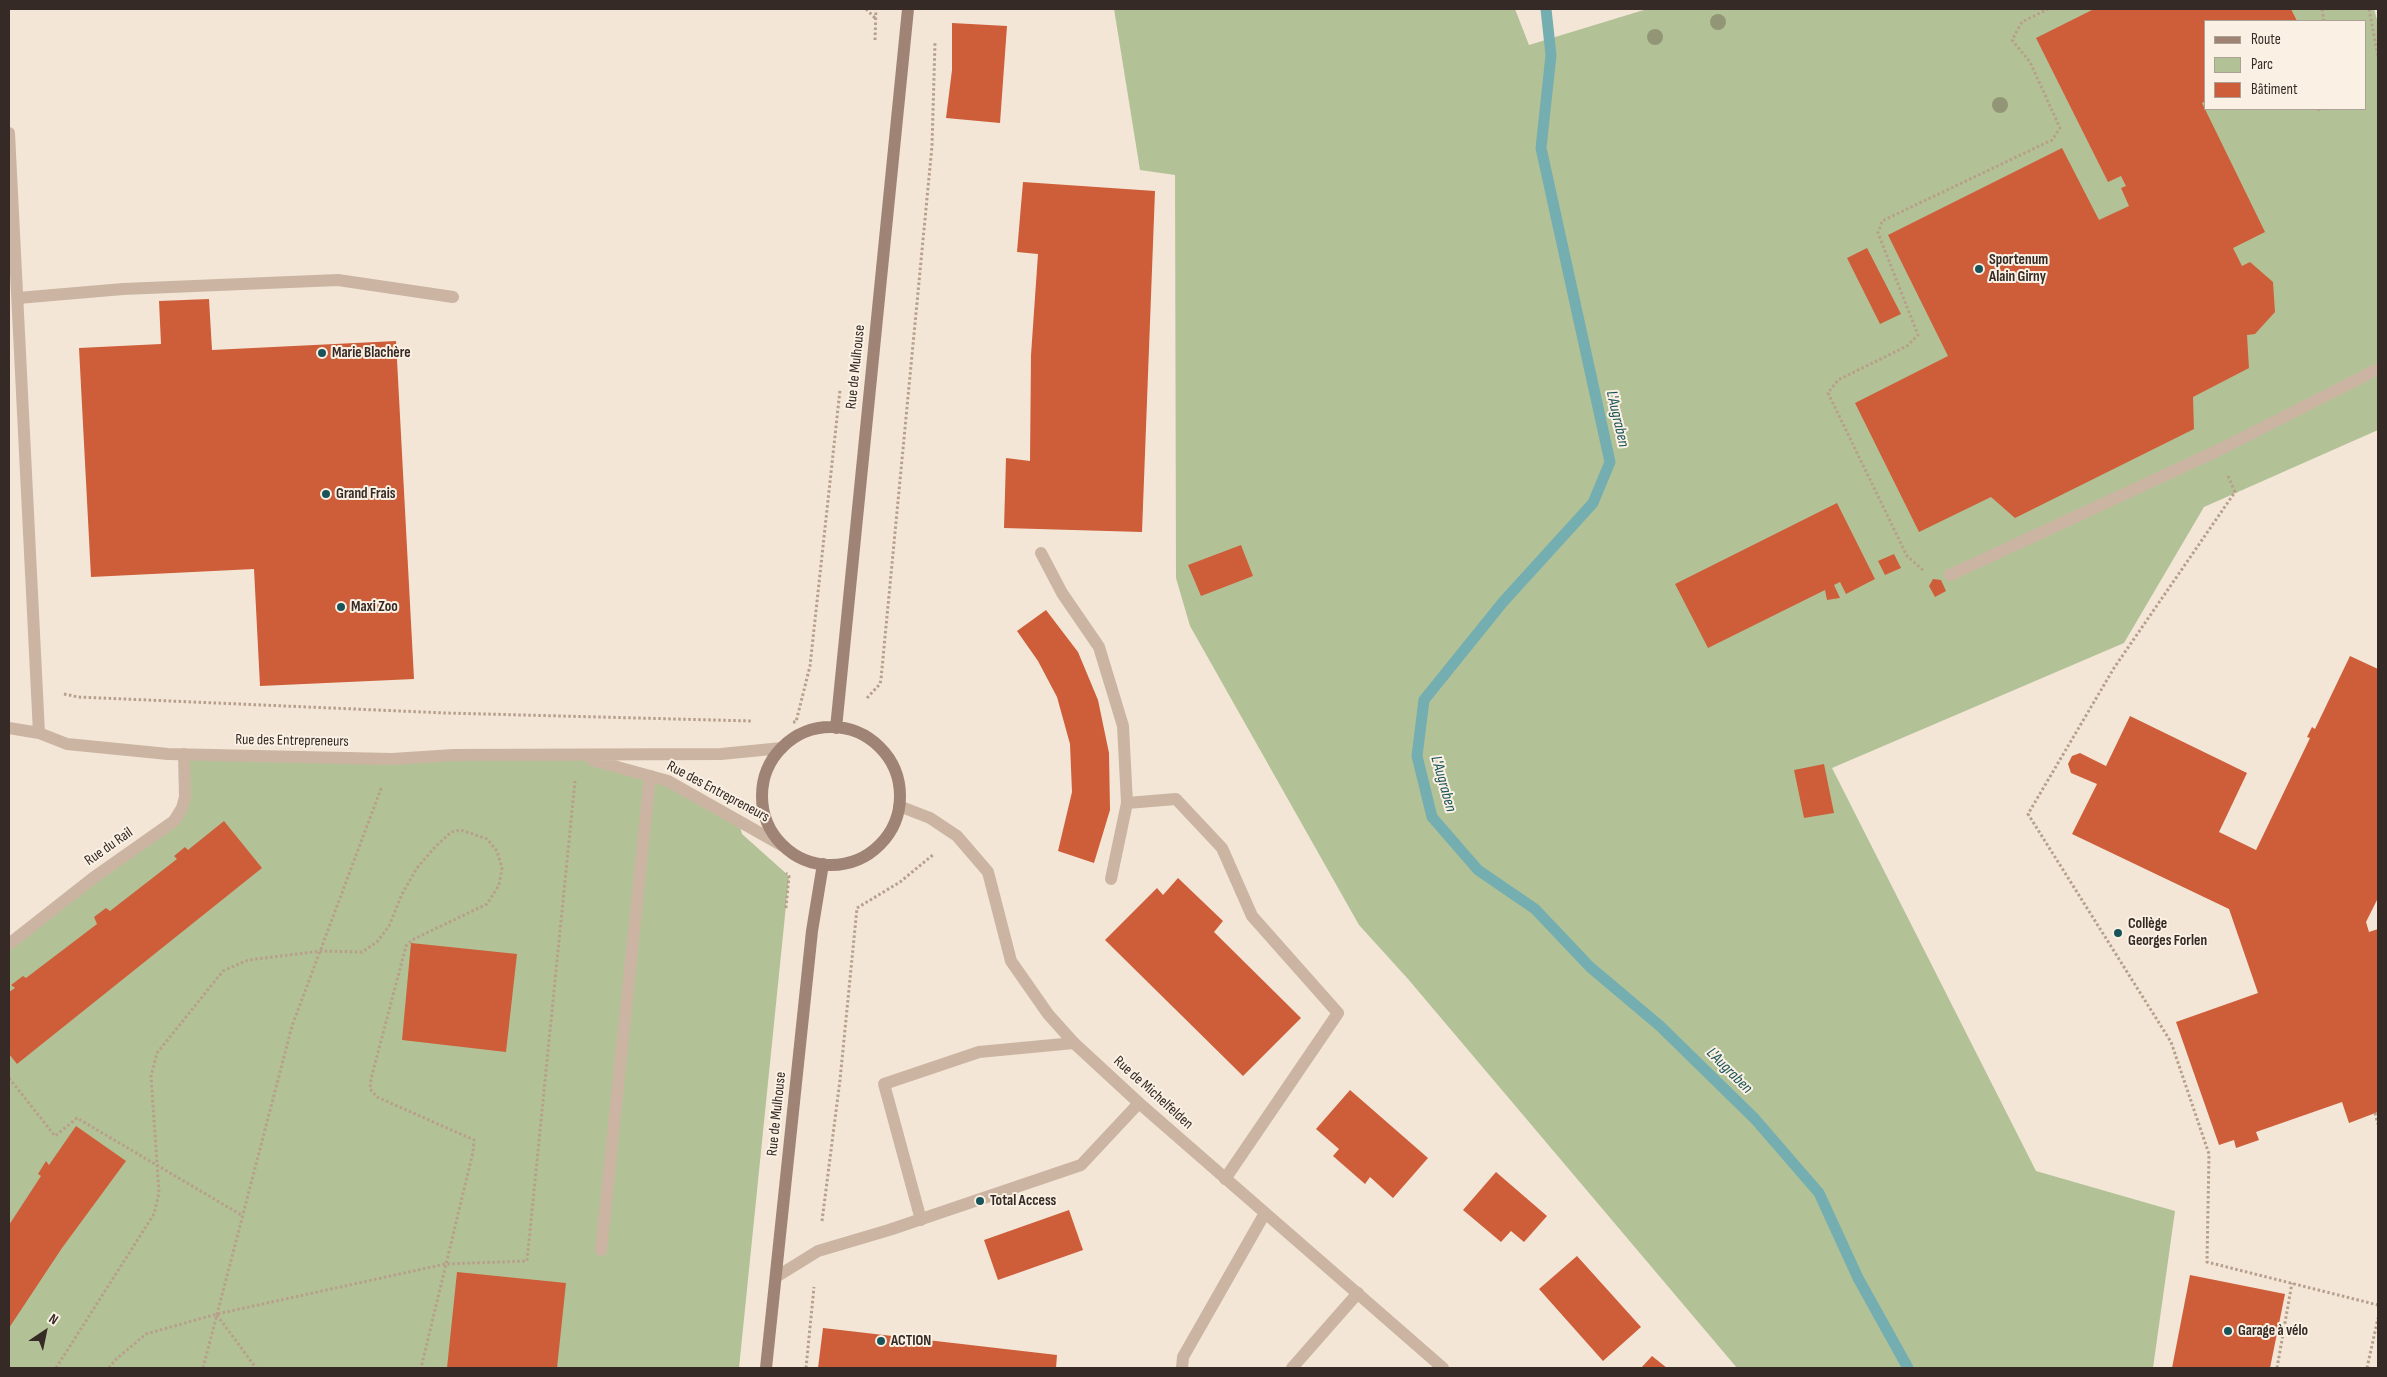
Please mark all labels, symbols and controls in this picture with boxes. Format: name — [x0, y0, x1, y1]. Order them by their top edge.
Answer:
legend — [2204, 20, 2367, 110]
text: Route — [2251, 30, 2281, 49]
text: Parc — [2251, 55, 2273, 74]
text: Bâtiment — [2251, 80, 2298, 99]
place label: Sportenum Alain Girny — [1989, 251, 2048, 286]
marker: Sportenum Alain Girny — [1973, 263, 1985, 275]
street label: Rue de Mulhouse — [843, 324, 869, 410]
place label: Marie Blachère — [332, 344, 411, 362]
marker: Marie Blachère — [316, 347, 328, 359]
water label: L'Augraben — [1601, 389, 1633, 449]
place label: Grand Frais — [336, 485, 395, 503]
marker: Grand Frais — [320, 488, 332, 500]
place label: Maxi Zoo — [351, 598, 398, 616]
marker: Maxi Zoo — [335, 601, 347, 613]
street label: Rue des Entrepreneurs — [235, 731, 349, 751]
water label: L'Augraben — [1426, 754, 1460, 814]
street label: Rue des Entrepreneurs — [664, 757, 772, 827]
street label: Rue du Rail — [81, 824, 137, 870]
place label: Collège Georges Forlen — [2128, 915, 2207, 950]
marker: Collège Georges Forlen — [2112, 927, 2124, 939]
water label: L'Augraben — [1702, 1044, 1756, 1098]
street label: Rue de Michelfelden — [1110, 1053, 1196, 1133]
street label: Rue de Mulhouse — [764, 1071, 790, 1157]
place label: Total Access — [990, 1192, 1056, 1210]
marker: Total Access — [974, 1195, 986, 1207]
north arrow — [20, 1307, 70, 1357]
text: N — [46, 1310, 62, 1328]
place label: Garage à vélo — [2238, 1322, 2308, 1340]
marker: Garage à vélo — [2222, 1325, 2234, 1337]
place label: ACTION — [891, 1332, 931, 1350]
marker: ACTION — [875, 1335, 887, 1347]

